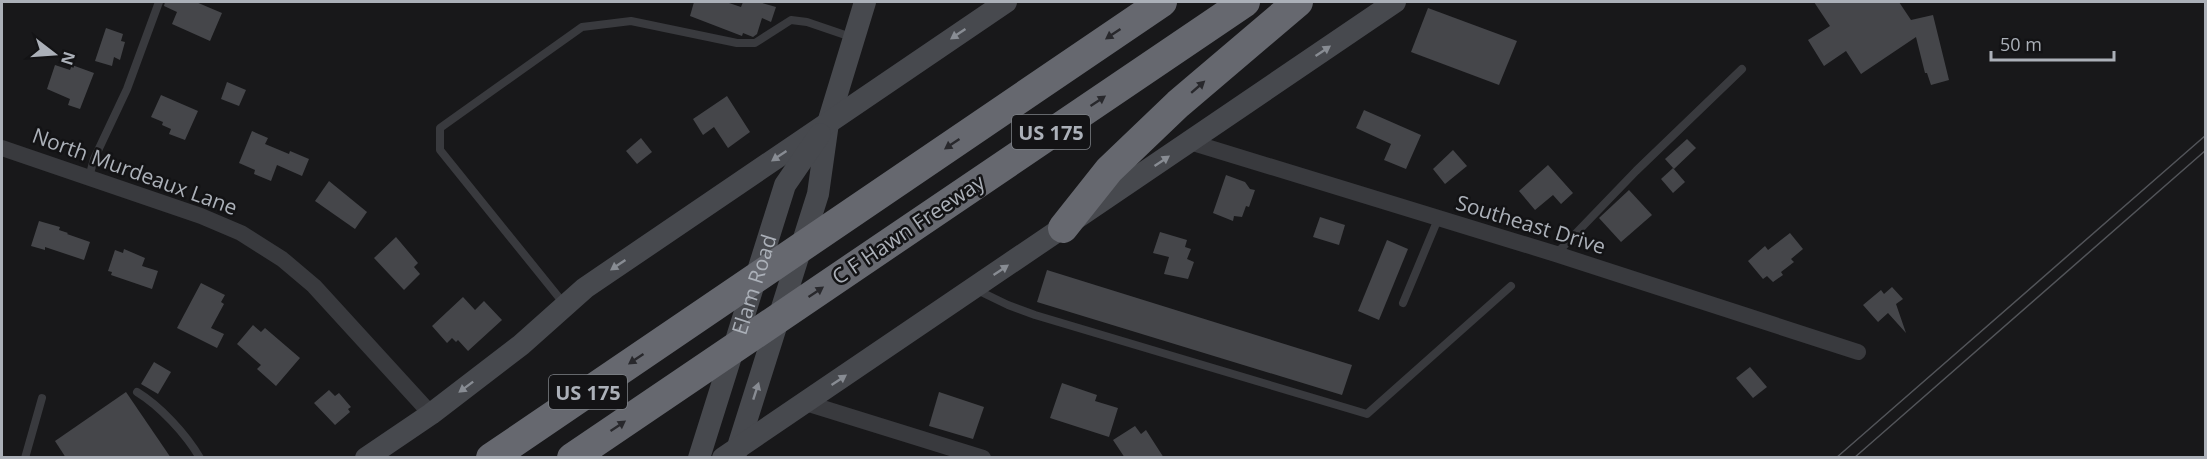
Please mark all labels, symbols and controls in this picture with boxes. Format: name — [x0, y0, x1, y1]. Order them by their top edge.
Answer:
north arrow — [24, 24, 84, 84]
scale bar — [1991, 24, 2114, 62]
one-way arrow — [950, 29, 966, 40]
one-way arrow — [1105, 29, 1122, 40]
text: 50 m — [2000, 32, 2042, 56]
one-way arrow — [1314, 45, 1330, 57]
text: N — [56, 49, 81, 68]
one-way arrow — [1190, 81, 1205, 94]
one-way arrow — [1089, 95, 1105, 107]
road number: US 175 — [1012, 115, 1090, 149]
street label: North Murdeaux Lane — [29, 121, 241, 221]
one-way arrow — [944, 138, 960, 149]
one-way arrow — [772, 150, 788, 162]
one-way arrow — [1153, 155, 1170, 166]
street label: C F Hawn Freeway — [826, 167, 990, 290]
street label: Southeast Drive — [1453, 188, 1609, 260]
street label: Elam Road — [725, 231, 783, 338]
one-way arrow — [610, 259, 626, 270]
one-way arrow — [992, 264, 1008, 276]
one-way arrow — [808, 286, 824, 298]
one-way arrow — [629, 353, 645, 365]
one-way arrow — [831, 374, 847, 386]
road number: US 175 — [549, 375, 627, 409]
one-way arrow — [459, 381, 474, 393]
one-way arrow — [751, 382, 761, 400]
one-way arrow — [609, 421, 626, 432]

